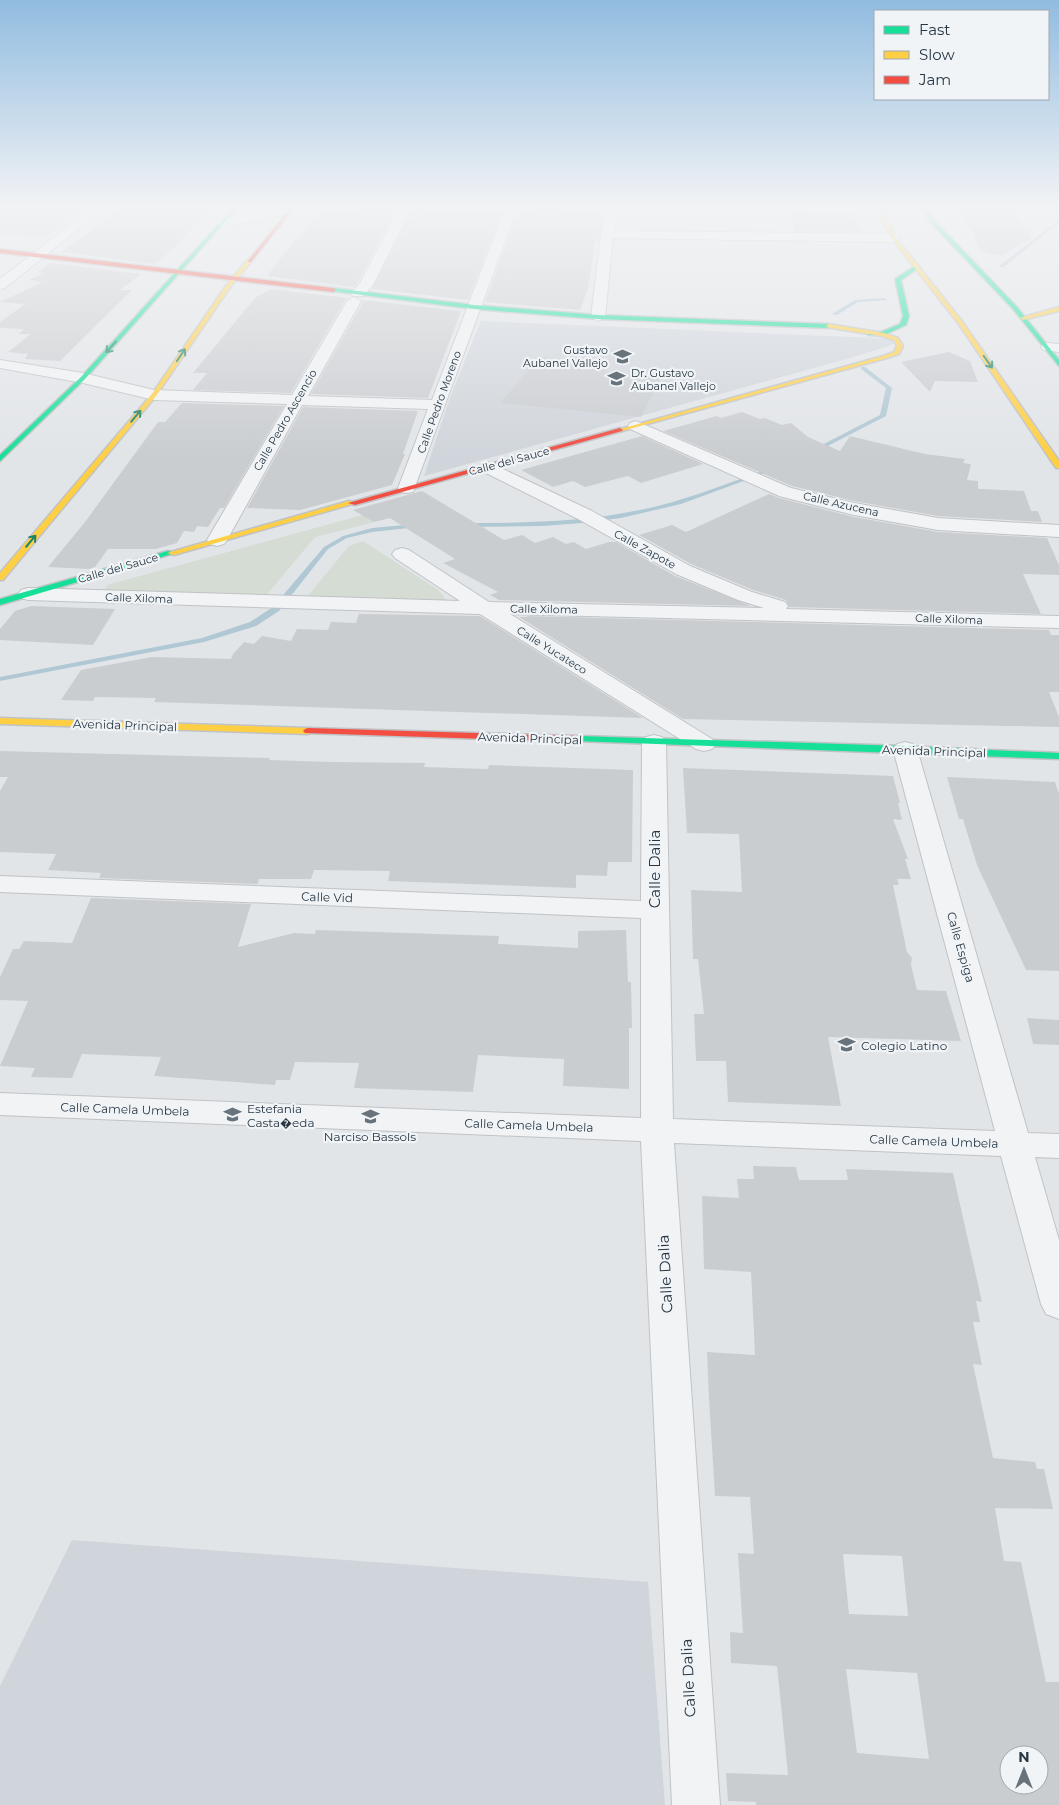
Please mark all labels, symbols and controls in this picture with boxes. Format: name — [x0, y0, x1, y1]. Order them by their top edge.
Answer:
legend — [874, 10, 1049, 100]
text: Fast — [919, 20, 950, 39]
text: Slow — [919, 45, 955, 64]
text: Jam — [918, 70, 951, 89]
one-way arrow — [105, 340, 117, 353]
place label: Gustavo Aubanel Vallejo — [523, 343, 608, 370]
school or university icon: Gustavo Aubanel Vallejo — [612, 346, 632, 366]
one-way arrow — [176, 348, 187, 362]
street label: Calle Pedro Moreno — [414, 349, 464, 455]
one-way arrow — [983, 354, 993, 368]
place label: Dr. Gustavo Aubanel Vallejo — [631, 366, 716, 393]
street label: Calle Pedro Ascencio — [250, 367, 320, 473]
school or university icon: Dr. Gustavo Aubanel Vallejo — [607, 369, 627, 389]
one-way arrow — [131, 410, 142, 423]
street label: Calle del Sauce — [467, 443, 551, 479]
street label: Calle Azucena — [802, 488, 880, 520]
street label: Calle Zapote — [612, 526, 679, 572]
one-way arrow — [26, 534, 37, 547]
street label: Calle del Sauce — [76, 550, 160, 586]
street label: Calle Xiloma — [105, 590, 173, 606]
street label: Calle Xiloma — [510, 601, 578, 617]
street label: Calle Xiloma — [915, 611, 983, 627]
street label: Calle Yucateco — [514, 623, 590, 677]
street label: Avenida Principal — [73, 716, 177, 734]
street label: Avenida Principal — [478, 729, 582, 747]
street label: Avenida Principal — [882, 742, 986, 760]
street label: Calle Dalia — [645, 830, 664, 908]
street label: Calle Vid — [301, 889, 353, 905]
street label: Calle Espiga — [944, 910, 978, 984]
school or university icon: Colegio Latino — [837, 1035, 857, 1055]
place label: Colegio Latino — [861, 1038, 947, 1053]
street label: Calle Camela Umbela — [60, 1099, 190, 1119]
place label: Estefania Casta�eda — [247, 1101, 315, 1130]
school or university icon: Estefania Casta�eda — [223, 1105, 243, 1125]
school or university icon: Narciso Bassols — [360, 1107, 380, 1127]
street label: Calle Camela Umbela — [464, 1115, 594, 1135]
place label: Narciso Bassols — [324, 1129, 416, 1144]
street label: Calle Camela Umbela — [869, 1131, 999, 1151]
street label: Calle Dalia — [653, 1234, 677, 1314]
street label: Calle Dalia — [676, 1638, 700, 1718]
north arrow — [999, 1745, 1049, 1795]
text: N — [1018, 1748, 1030, 1766]

